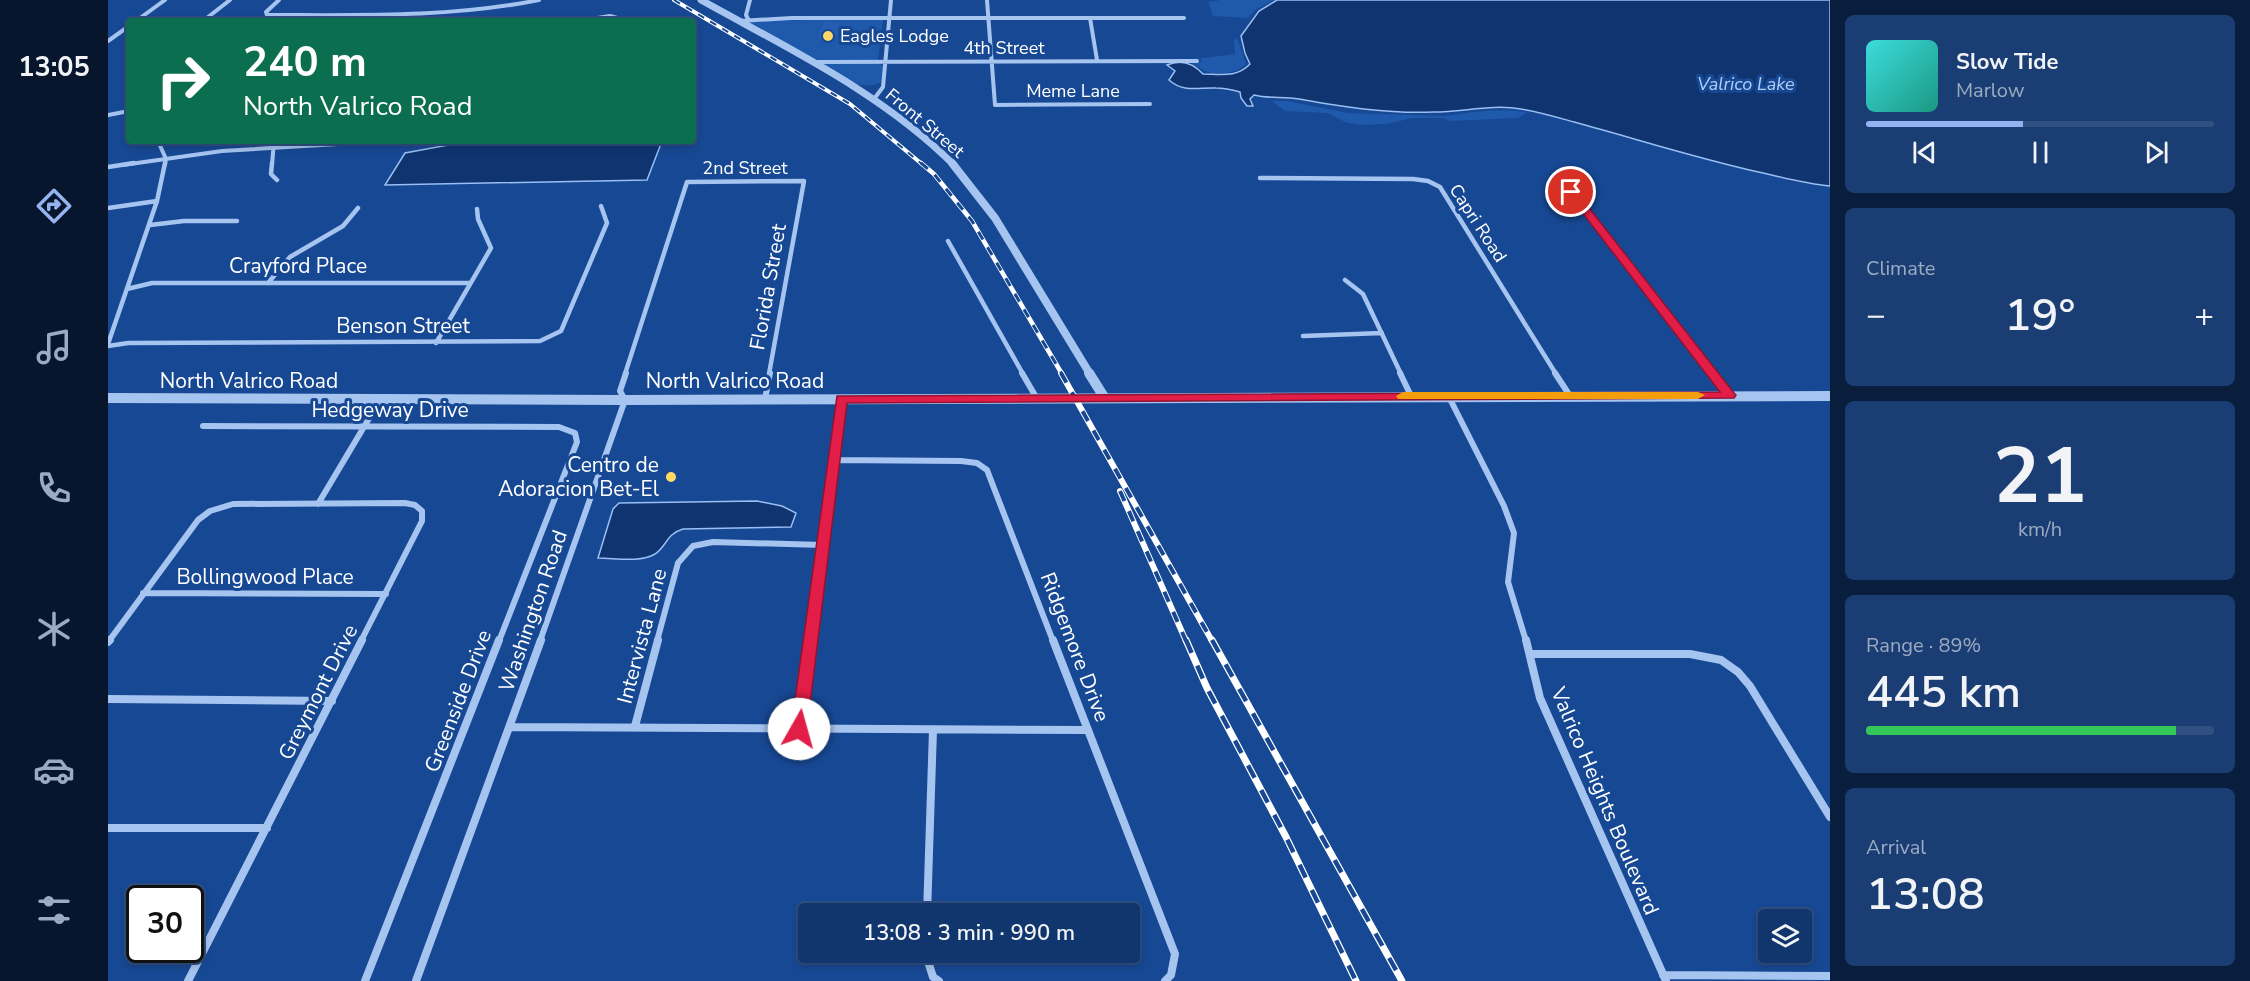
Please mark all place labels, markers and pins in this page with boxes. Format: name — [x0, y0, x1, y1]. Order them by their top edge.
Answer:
place label: Eagles Lodge — [840, 24, 949, 48]
marker: Eagles Lodge — [821, 29, 835, 43]
pin — [1545, 166, 1596, 217]
place label: Centro de Adoracion Bet-El — [498, 451, 660, 503]
marker: Centro de Adoracion Bet-El — [664, 470, 678, 484]

